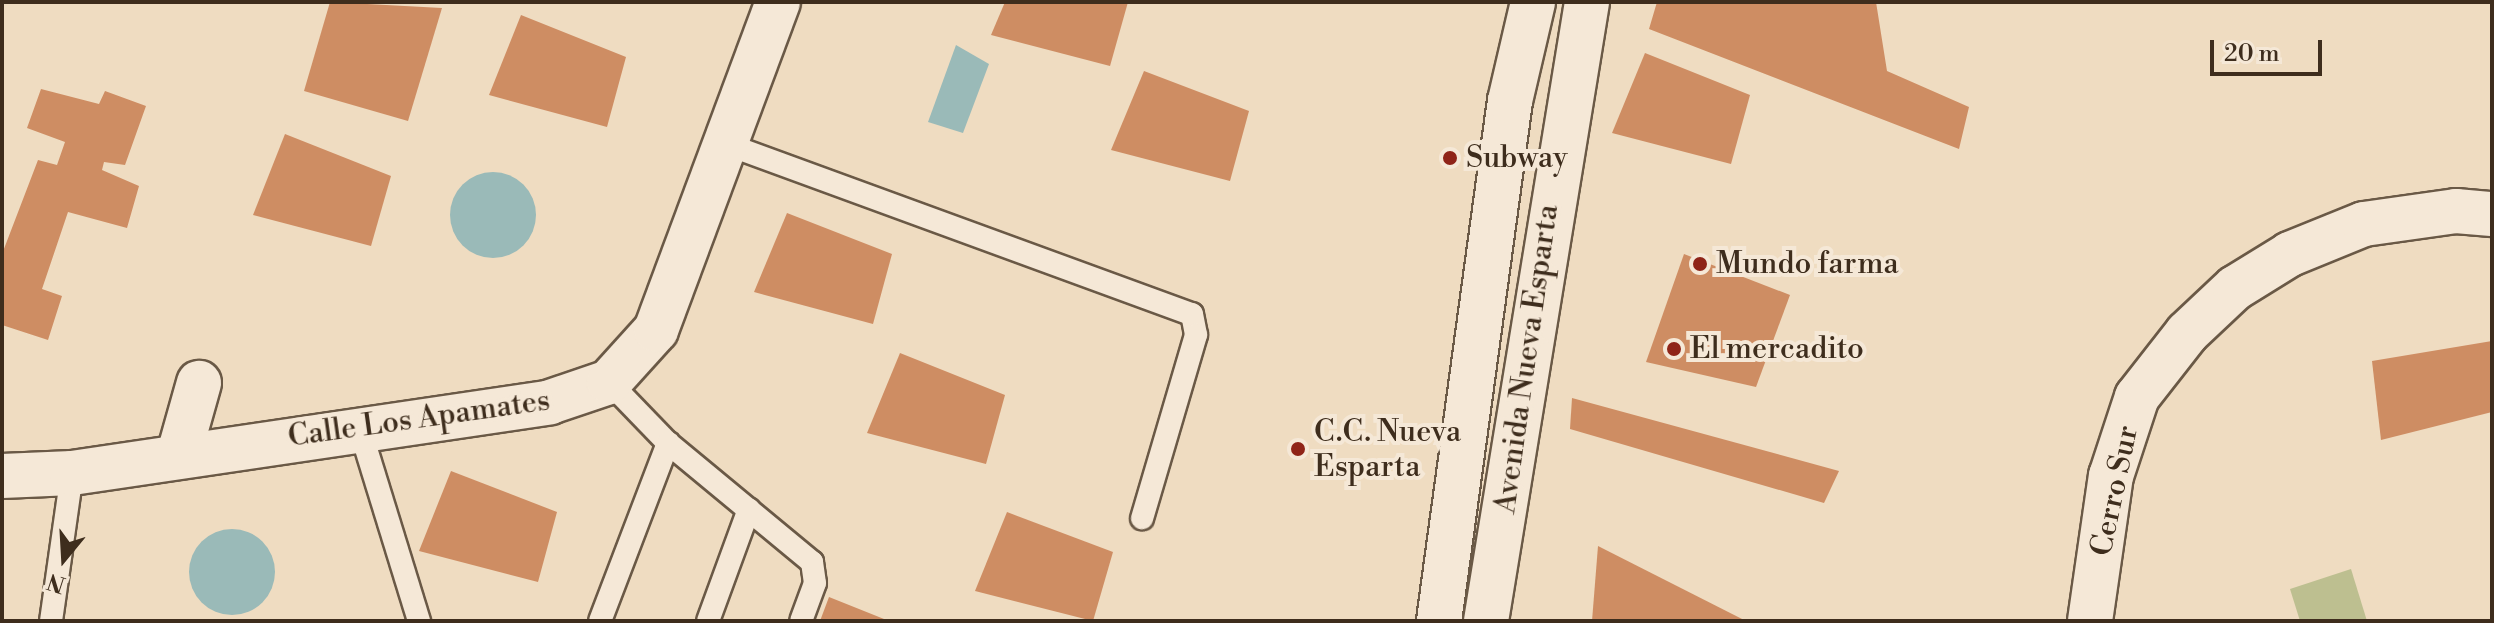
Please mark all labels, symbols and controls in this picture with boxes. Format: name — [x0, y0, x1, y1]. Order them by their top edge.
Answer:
scale bar — [2214, 24, 2326, 74]
text: 20 m — [2224, 39, 2280, 69]
place label: Subway — [1466, 140, 1568, 176]
marker: Subway — [1441, 149, 1459, 167]
street label: Avenida Nueva Esparta — [1487, 202, 1567, 516]
place label: Mundo farma — [1716, 246, 1899, 282]
marker: Mundo farma — [1691, 255, 1709, 273]
place label: El mercadito — [1690, 331, 1864, 367]
marker: El mercadito — [1665, 340, 1683, 358]
street label: Calle Los Apamates — [286, 383, 552, 455]
place label: C.C. Nueva Esparta — [1314, 414, 1461, 484]
street label: Cerro Sur — [2084, 423, 2146, 559]
marker: C.C. Nueva Esparta — [1289, 440, 1307, 458]
north arrow — [24, 519, 104, 599]
text: N — [44, 567, 69, 598]

